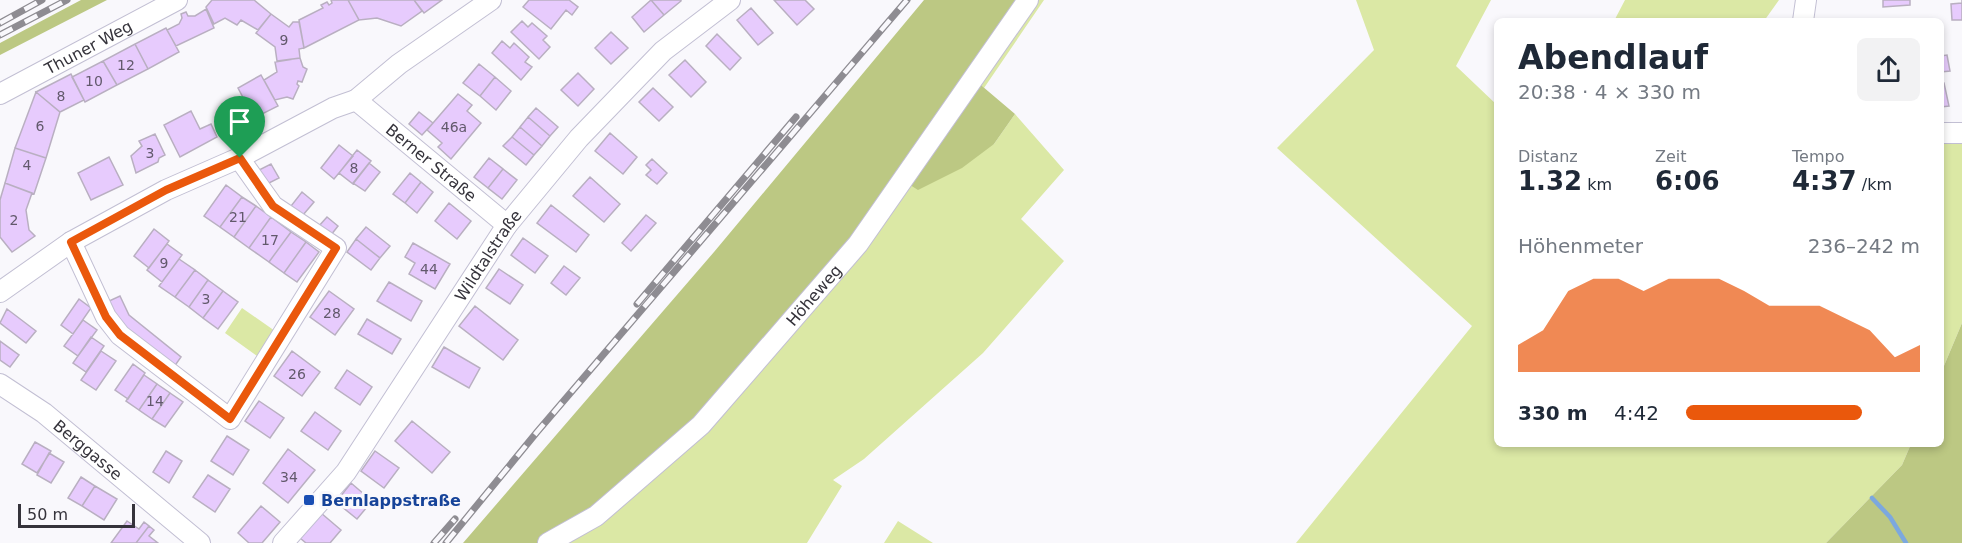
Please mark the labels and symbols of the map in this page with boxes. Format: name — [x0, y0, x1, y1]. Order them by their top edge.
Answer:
street label: Thuner Weg — [41, 16, 136, 79]
house number: 9 — [280, 32, 288, 48]
house number: 12 — [117, 57, 135, 73]
house number: 10 — [85, 73, 103, 89]
house number: 8 — [57, 88, 65, 104]
pin — [214, 96, 265, 158]
house number: 6 — [36, 118, 45, 134]
house number: 46a — [441, 119, 467, 135]
street label: Berner Straße — [382, 120, 480, 206]
house number: 3 — [146, 145, 154, 161]
house number: 4 — [23, 157, 32, 173]
house number: 8 — [350, 160, 358, 176]
street label: Wildtalstraße — [451, 206, 526, 305]
house number: 21 — [229, 209, 247, 225]
house number: 2 — [10, 212, 18, 228]
house number: 17 — [261, 232, 279, 248]
house number: 9 — [160, 255, 168, 271]
house number: 44 — [420, 261, 438, 277]
street label: Höheweg — [782, 261, 846, 330]
house number: 3 — [202, 291, 210, 307]
house number: 28 — [323, 305, 341, 321]
house number: 26 — [288, 366, 306, 382]
house number: 14 — [146, 393, 164, 409]
street label: Berggasse — [49, 416, 126, 484]
house number: 34 — [280, 469, 298, 485]
place label: Bernlappstraße — [321, 491, 461, 510]
marker: Bernlappstraße — [302, 493, 316, 507]
scale bar — [18, 501, 135, 528]

